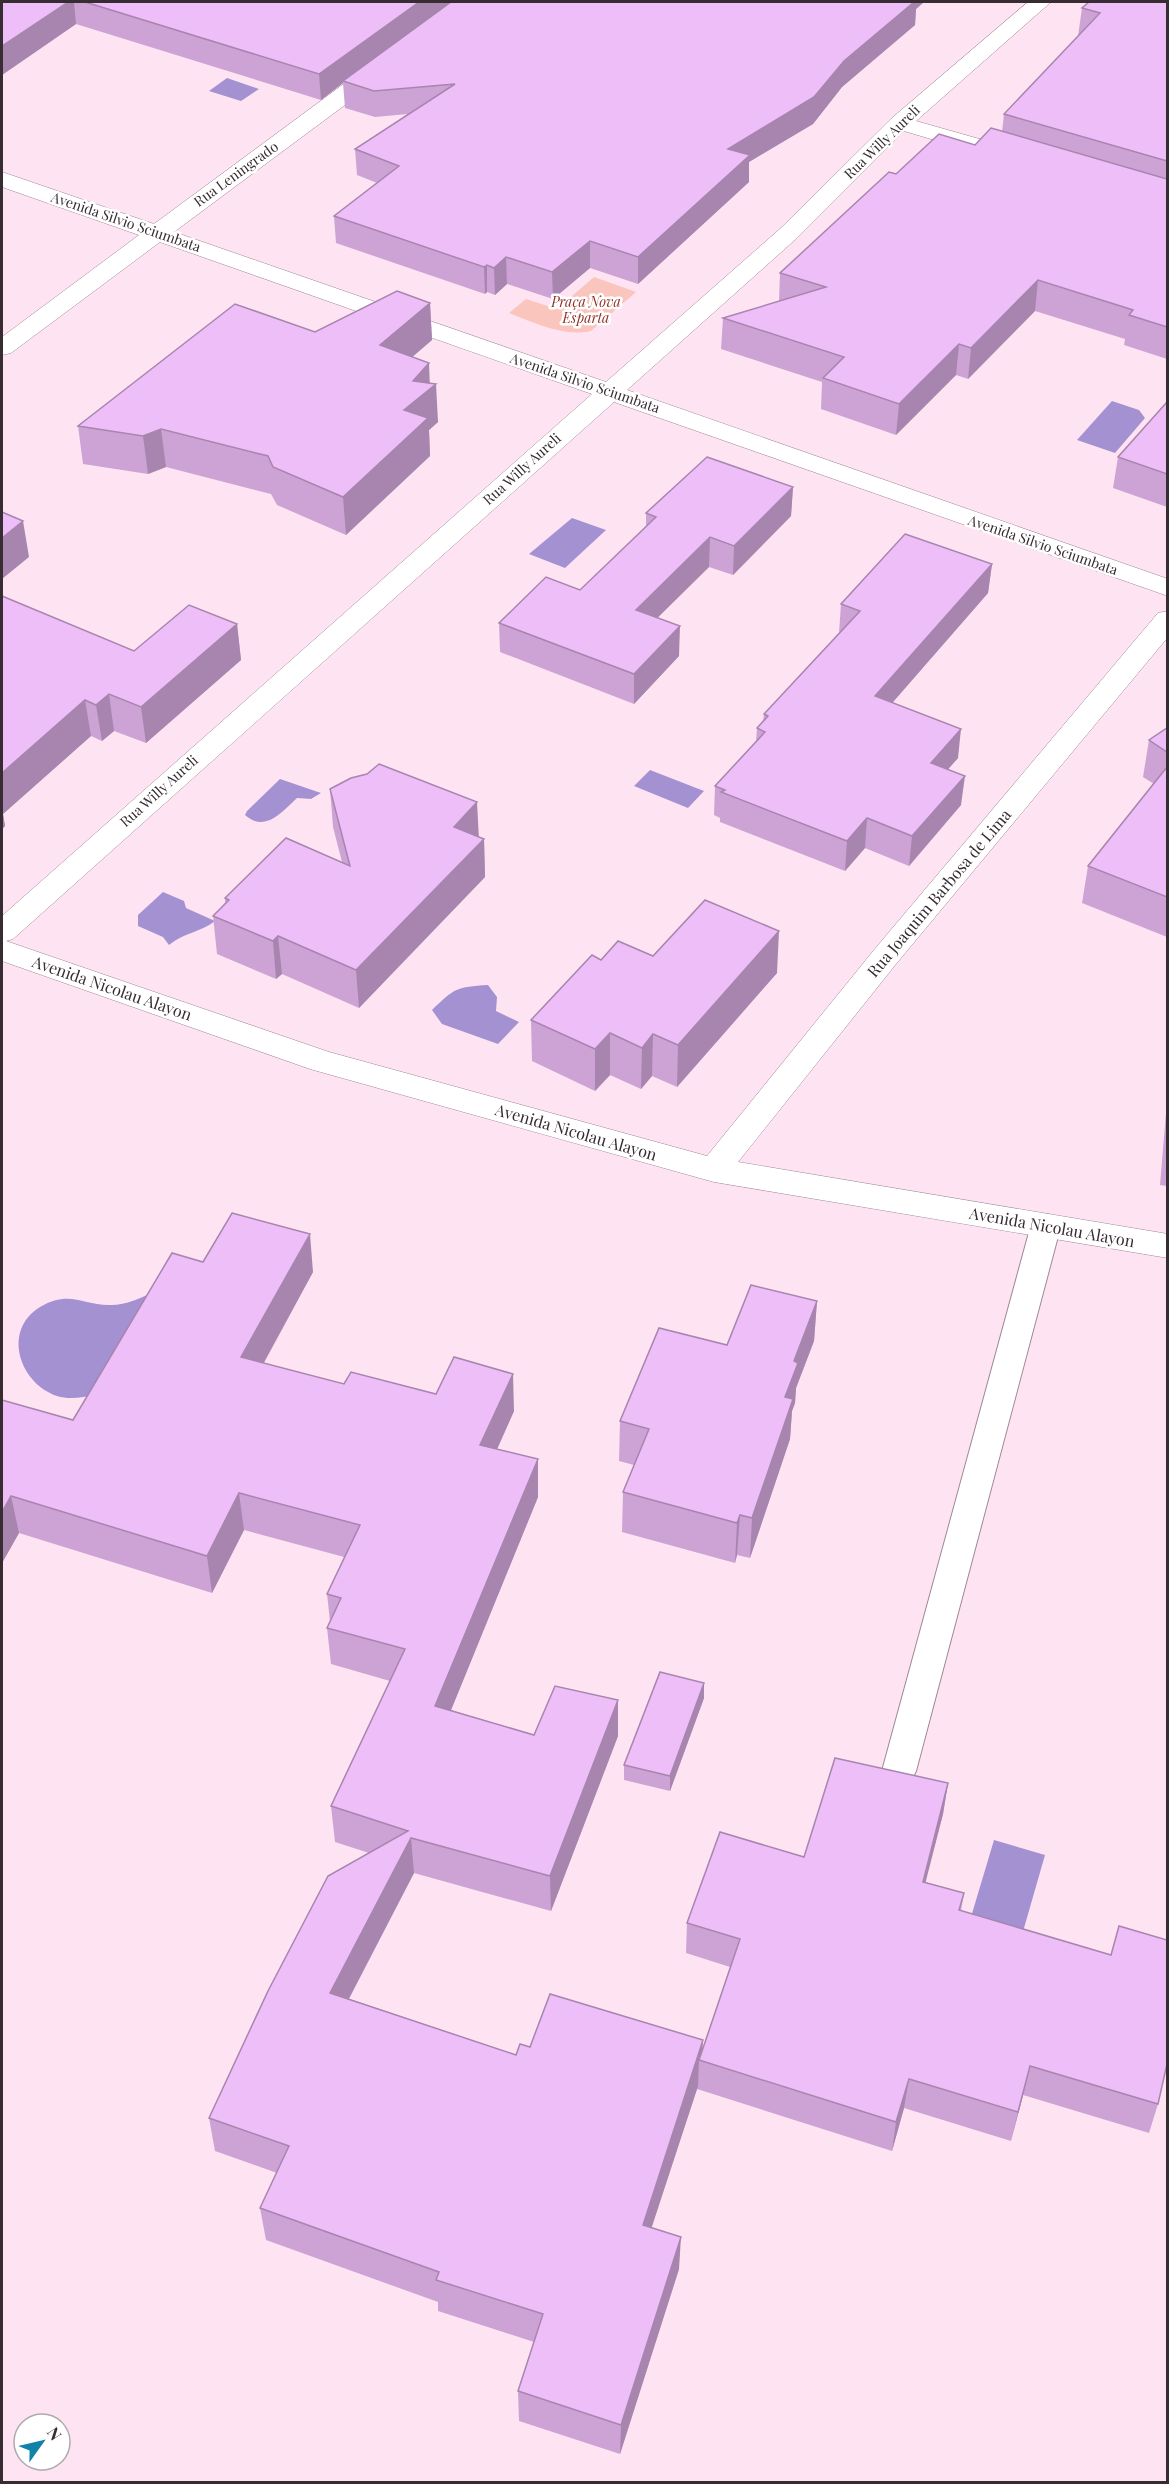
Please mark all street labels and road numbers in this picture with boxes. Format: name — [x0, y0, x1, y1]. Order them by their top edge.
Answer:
street label: Rua Willy Aureli — [839, 100, 924, 183]
street label: Rua Leningrado — [190, 136, 282, 211]
street label: Avenida Silvio Sciumbata — [48, 187, 204, 256]
street label: Avenida Silvio Sciumbata — [507, 348, 663, 417]
street label: Rua Willy Aureli — [479, 428, 565, 509]
street label: Avenida Silvio Sciumbata — [965, 510, 1121, 579]
street label: Rua Willy Aureli — [116, 750, 202, 831]
street label: Rua Joaquim Barbosa de Lima — [862, 804, 1015, 981]
street label: Avenida Nicolau Alayon — [29, 950, 195, 1025]
street label: Avenida Nicolau Alayon — [492, 1098, 660, 1165]
street label: Avenida Nicolau Alayon — [967, 1201, 1137, 1251]

